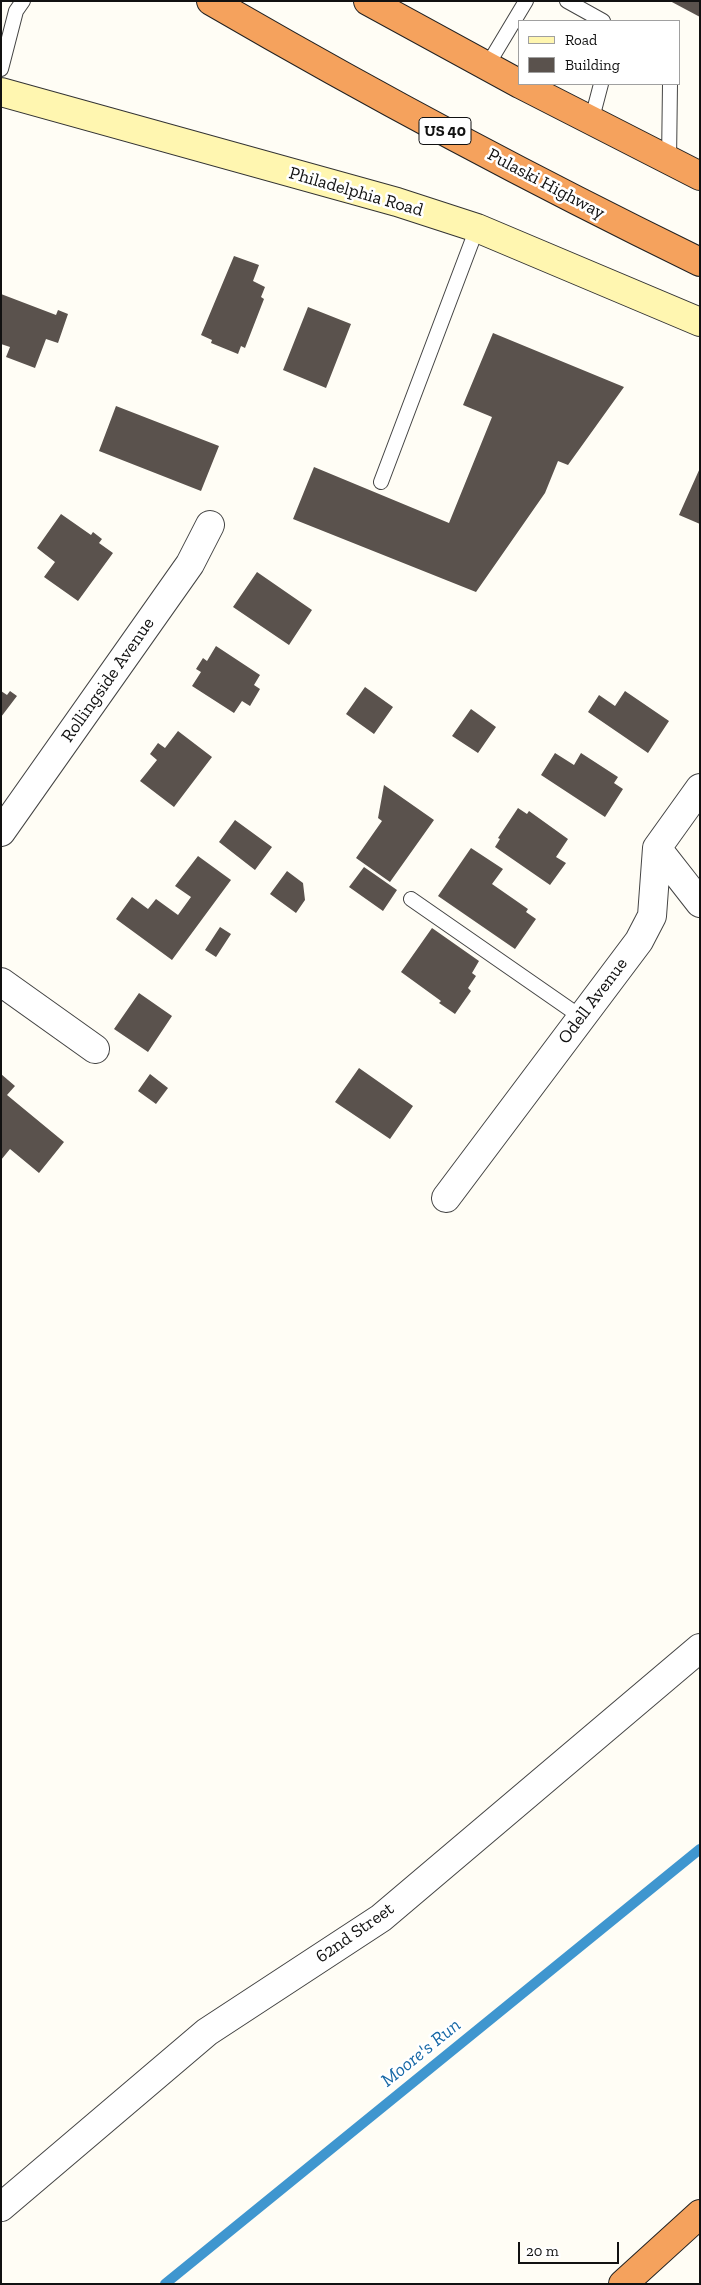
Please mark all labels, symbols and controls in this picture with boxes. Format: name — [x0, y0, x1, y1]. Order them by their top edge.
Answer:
legend — [518, 20, 681, 85]
text: Road — [565, 31, 597, 49]
text: Building — [565, 56, 620, 74]
road number: US 40 — [419, 118, 471, 144]
street label: Pulaski Highway — [484, 144, 608, 224]
street label: Philadelphia Road — [286, 163, 426, 221]
street label: Rollingside Avenue — [57, 613, 159, 747]
street label: Odell Avenue — [554, 954, 632, 1048]
street label: 62nd Street — [312, 1898, 398, 1968]
water label: Moore's Run — [377, 2014, 465, 2092]
scale bar — [521, 2232, 622, 2264]
text: 20 m — [526, 2242, 559, 2260]

